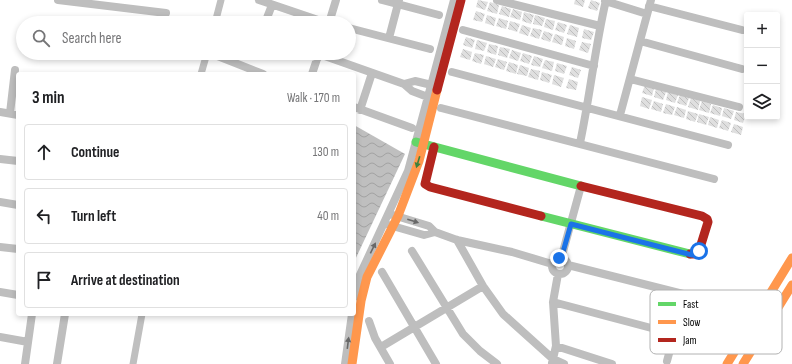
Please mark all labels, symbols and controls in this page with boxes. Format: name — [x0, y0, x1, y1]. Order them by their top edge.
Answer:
map controls — [744, 12, 780, 120]
button: + — [744, 12, 780, 48]
search box — [16, 16, 356, 60]
icon: search — [30, 27, 52, 49]
text: Search here — [62, 29, 122, 48]
button: − — [744, 48, 780, 84]
button: layers — [744, 84, 780, 120]
text: 3 min — [32, 88, 65, 108]
text: Walk · 170 m — [287, 90, 340, 106]
icon: ahead — [33, 141, 55, 163]
text: Continue — [71, 143, 120, 162]
text: 130 m — [313, 144, 339, 160]
one-way arrow — [415, 157, 421, 169]
icon: left — [33, 205, 55, 227]
text: Turn left — [71, 207, 116, 226]
text: 40 m — [317, 208, 339, 224]
one-way arrow — [407, 218, 419, 224]
one-way arrow — [370, 242, 376, 253]
route start — [690, 242, 708, 260]
route end — [550, 249, 568, 267]
icon: arrive — [33, 269, 55, 291]
text: Arrive at destination — [71, 271, 180, 290]
legend — [650, 290, 782, 354]
text: Fast — [683, 298, 699, 311]
text: Slow — [683, 316, 700, 329]
text: Jam — [682, 334, 697, 347]
one-way arrow — [345, 337, 351, 349]

